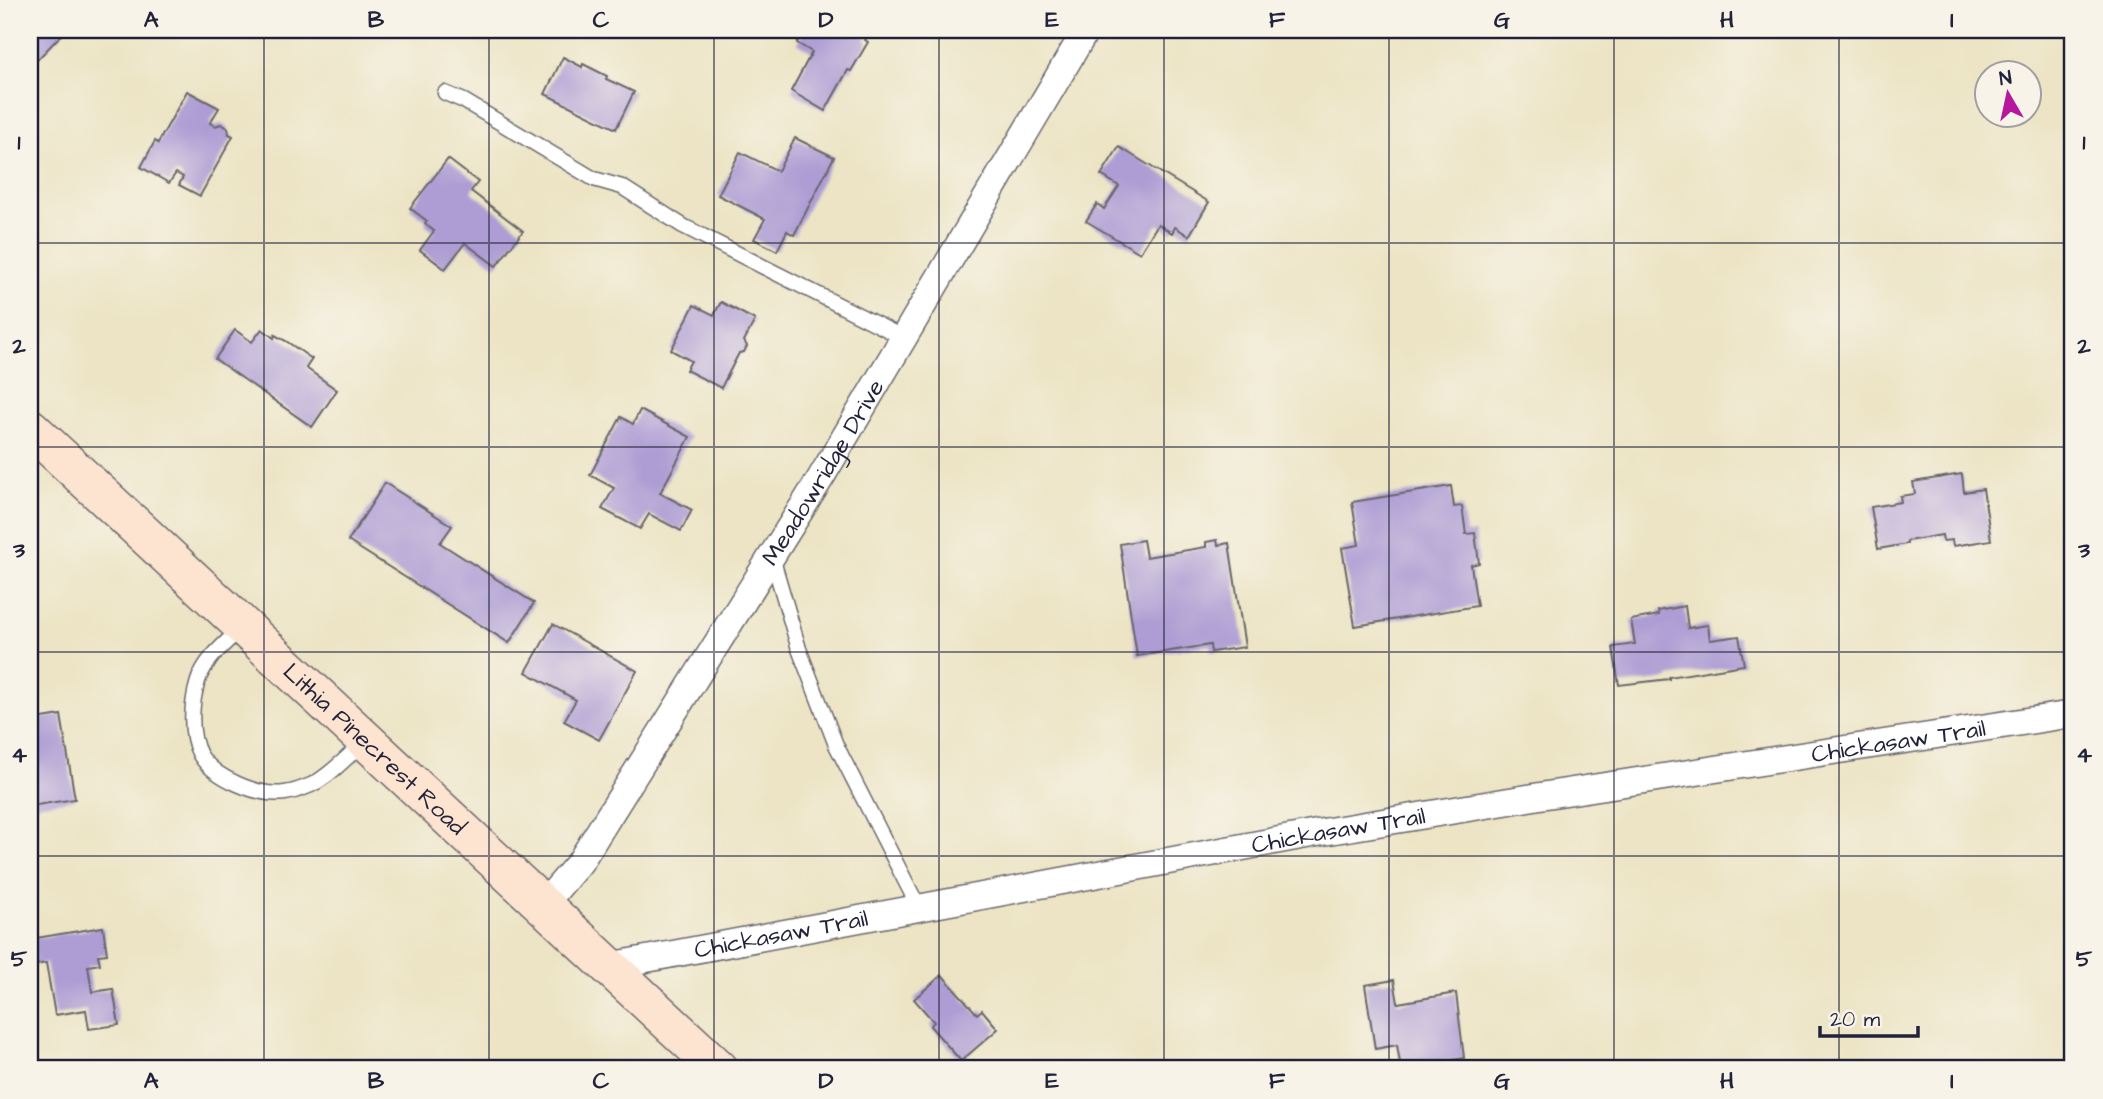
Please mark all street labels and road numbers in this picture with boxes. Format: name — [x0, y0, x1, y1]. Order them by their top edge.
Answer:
street label: Meadowridge Drive — [754, 373, 893, 572]
street label: Lithia Pinecrest Road — [275, 656, 473, 843]
street label: Chickasaw Trail — [1809, 712, 1988, 772]
street label: Chickasaw Trail — [1249, 799, 1428, 863]
street label: Chickasaw Trail — [692, 902, 871, 968]

